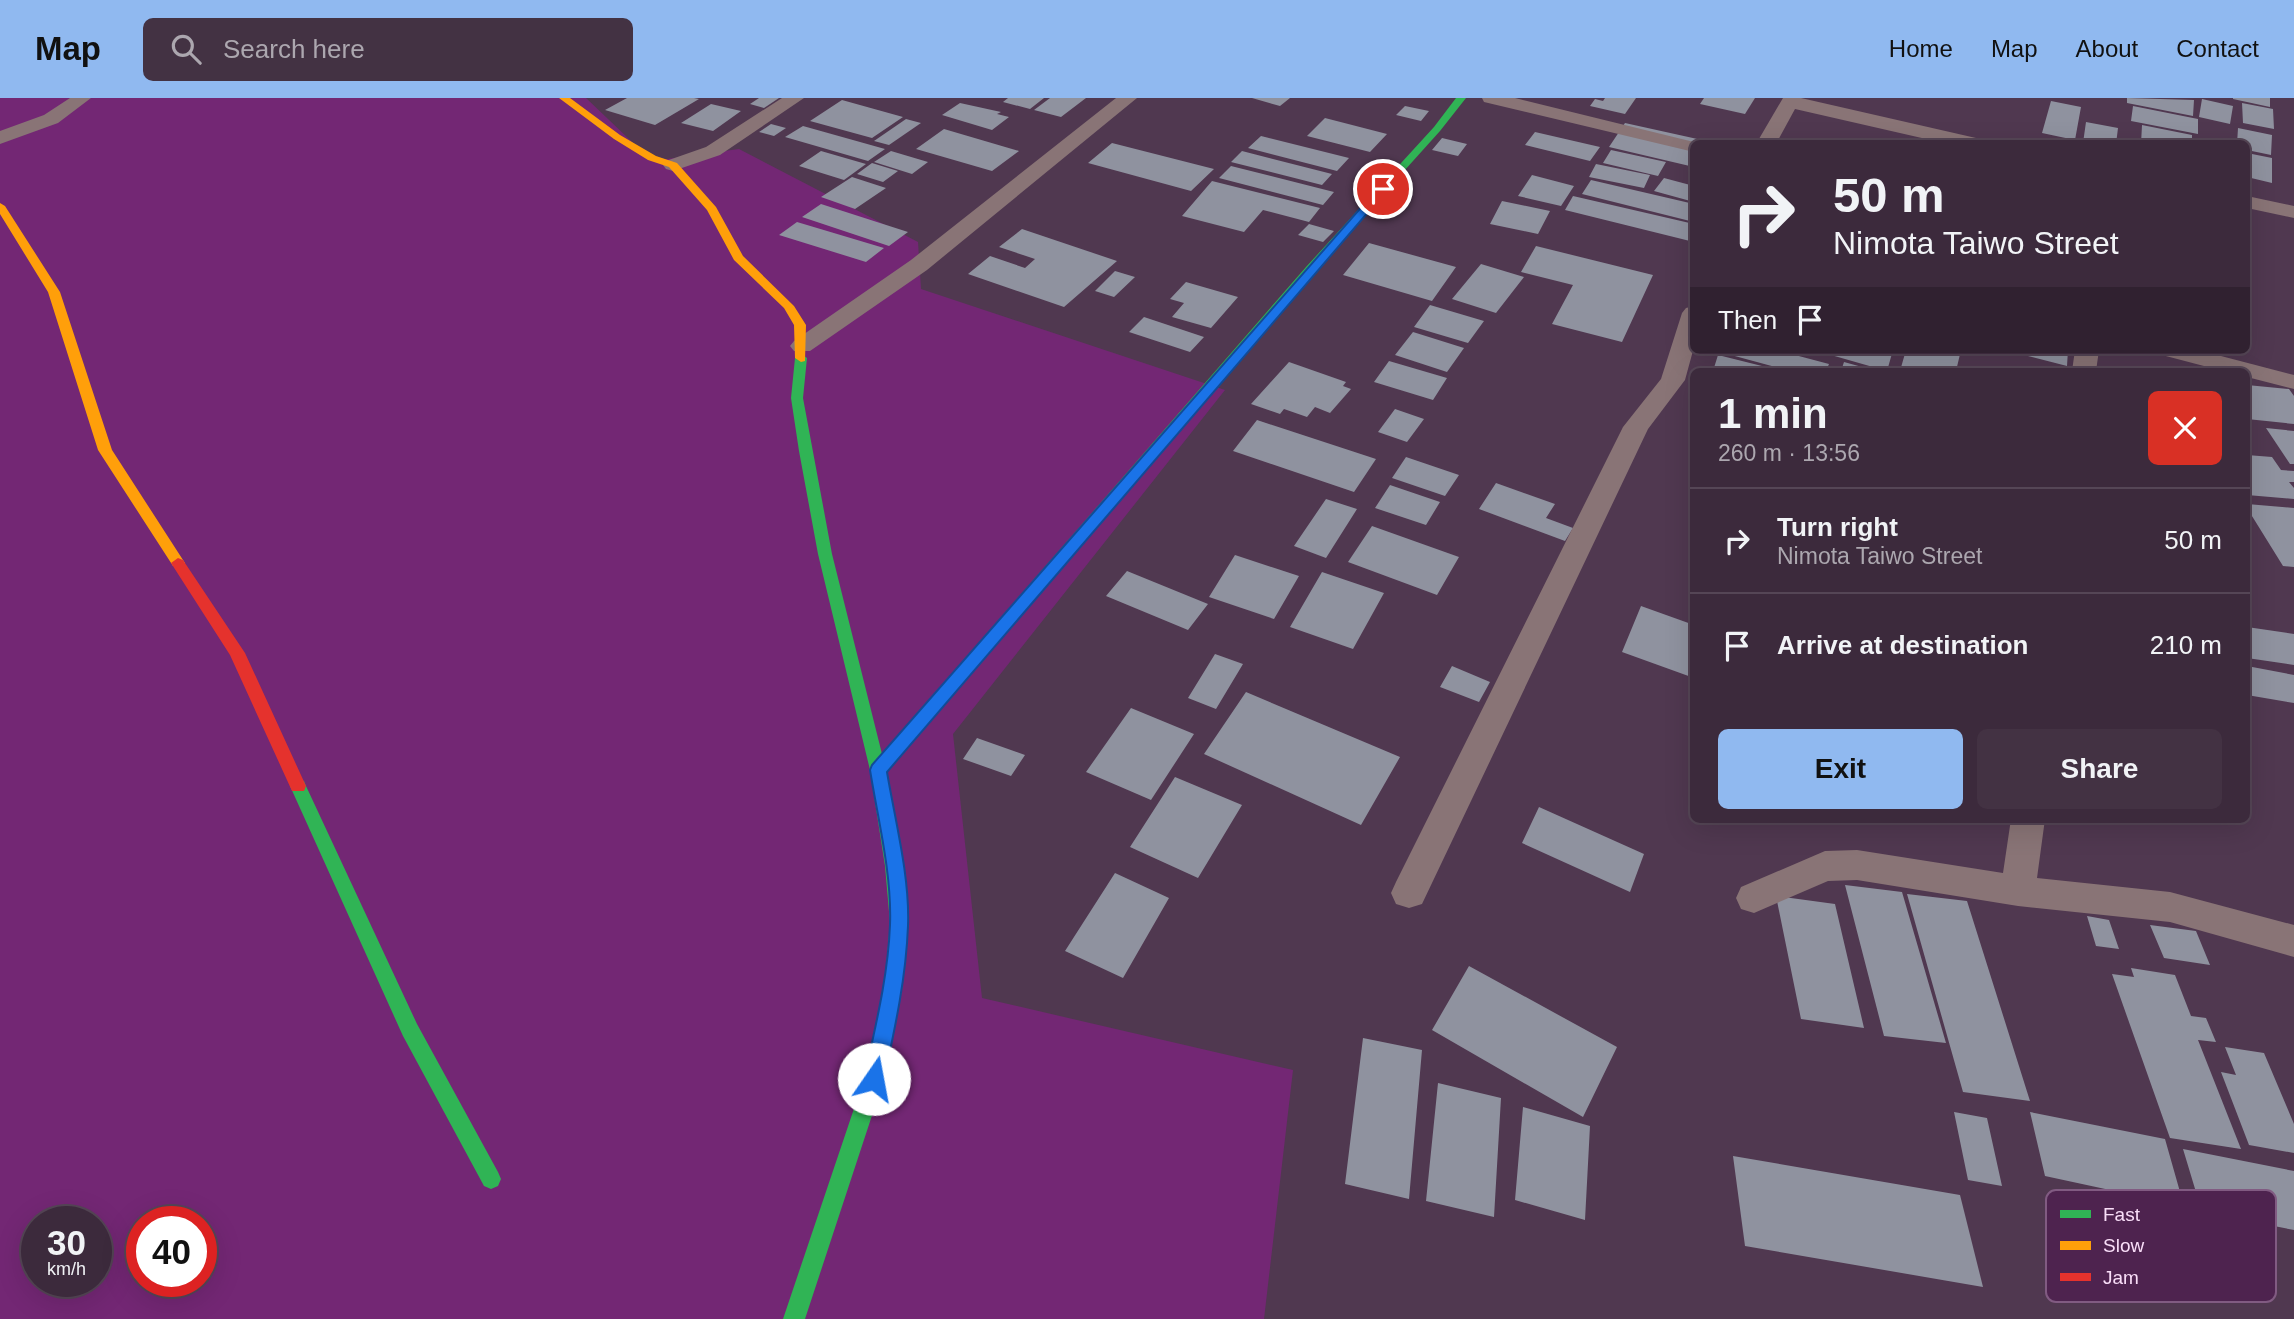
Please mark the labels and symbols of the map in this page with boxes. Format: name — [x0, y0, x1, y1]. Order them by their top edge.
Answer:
pin — [1353, 159, 1413, 219]
position arrow — [837, 1042, 911, 1116]
legend — [2046, 1190, 2276, 1302]
text: Fast — [2103, 1204, 2141, 1225]
speed limit sign: 40 — [126, 1206, 217, 1297]
text: Slow — [2103, 1235, 2144, 1256]
text: Jam — [2103, 1267, 2139, 1288]

